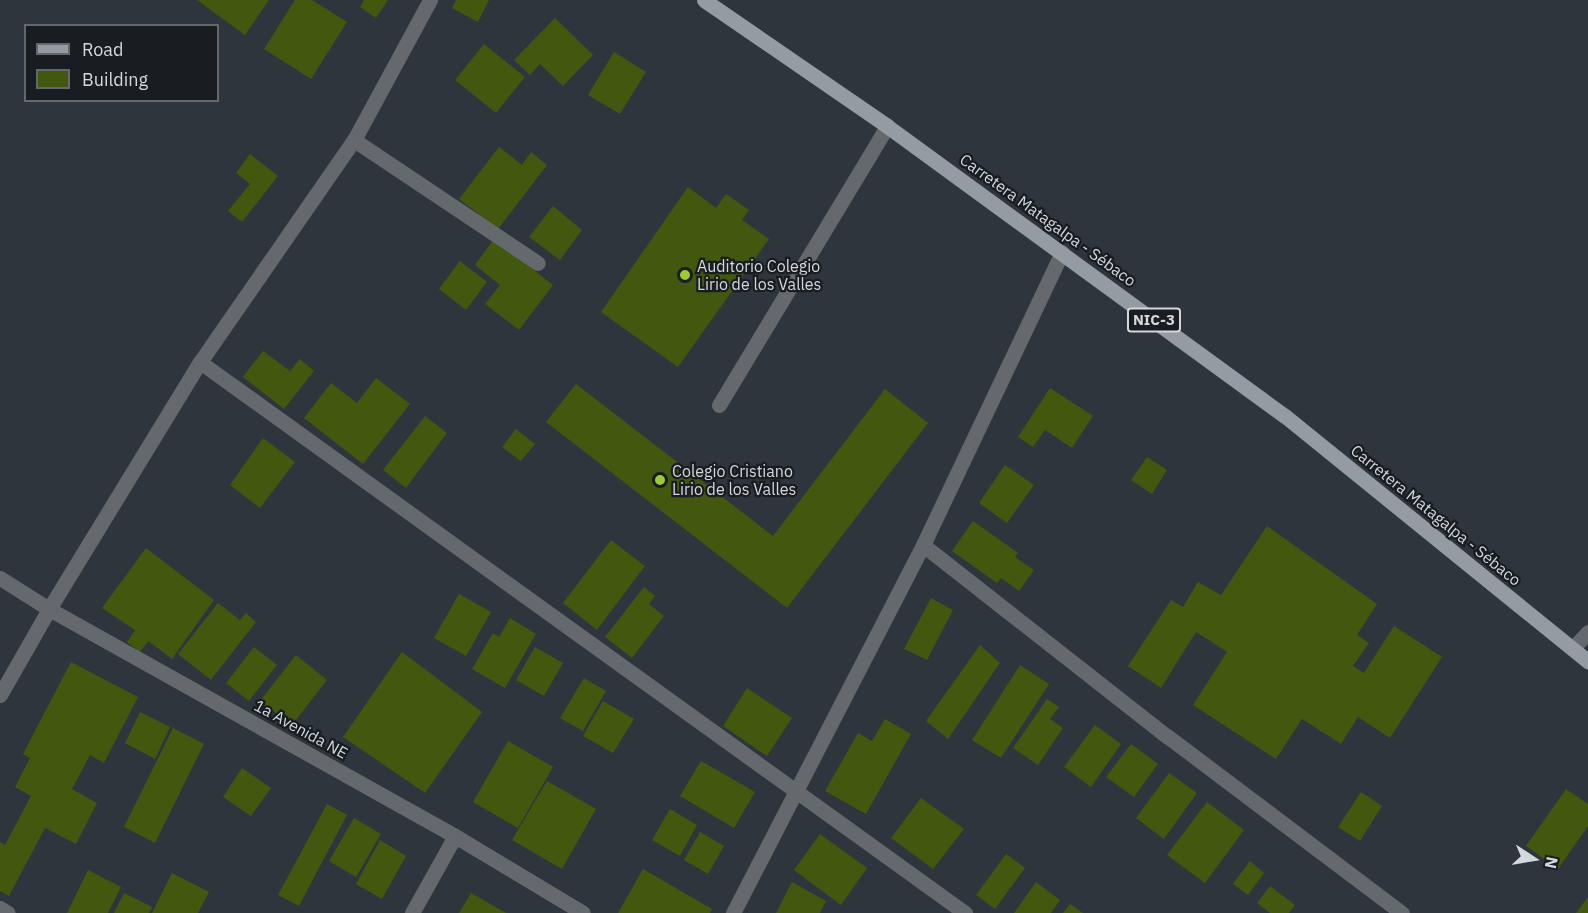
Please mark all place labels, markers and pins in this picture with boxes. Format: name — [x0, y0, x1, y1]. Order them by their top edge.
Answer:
place label: Auditorio Colegio Lirio de los Valles — [697, 256, 821, 294]
marker: Auditorio Colegio Lirio de los Valles — [678, 268, 692, 282]
place label: Colegio Cristiano Lirio de los Valles — [672, 461, 796, 499]
marker: Colegio Cristiano Lirio de los Valles — [653, 473, 667, 487]

